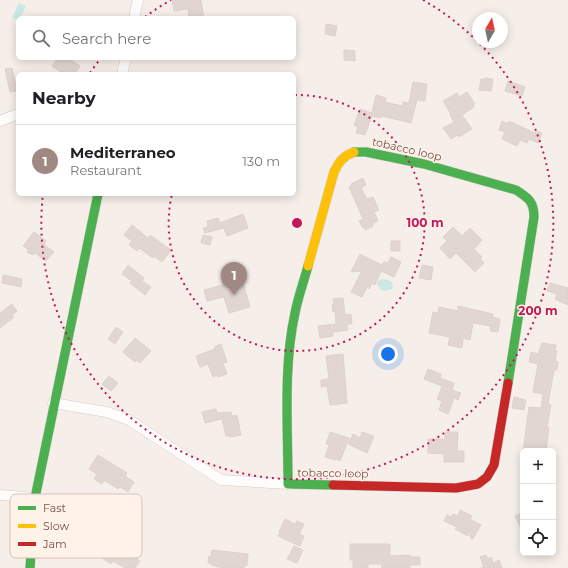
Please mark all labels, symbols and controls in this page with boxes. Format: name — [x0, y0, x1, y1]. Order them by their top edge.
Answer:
north arrow — [472, 12, 508, 48]
search box — [16, 16, 296, 60]
icon: search — [30, 27, 52, 49]
text: Search here — [62, 29, 151, 48]
text: Nearby — [32, 88, 96, 108]
street label: tobacco loop — [371, 134, 443, 164]
text: Mediterraneo — [70, 143, 176, 162]
text: 1 — [42, 153, 48, 169]
text: 130 m — [242, 153, 280, 169]
text: Restaurant — [70, 162, 141, 178]
text: 100 m — [407, 215, 443, 230]
centre of rings — [290, 216, 304, 230]
pin: 1 — [221, 262, 247, 295]
text: 200 m — [518, 303, 558, 318]
your location — [378, 344, 398, 364]
map controls — [520, 448, 556, 556]
button: + — [520, 448, 556, 484]
street label: tobacco loop — [297, 465, 369, 481]
button: − — [520, 484, 556, 520]
legend — [10, 494, 142, 558]
text: Fast — [43, 501, 67, 515]
text: Slow — [43, 519, 69, 533]
button: locate — [520, 520, 556, 556]
text: Jam — [42, 537, 67, 551]

